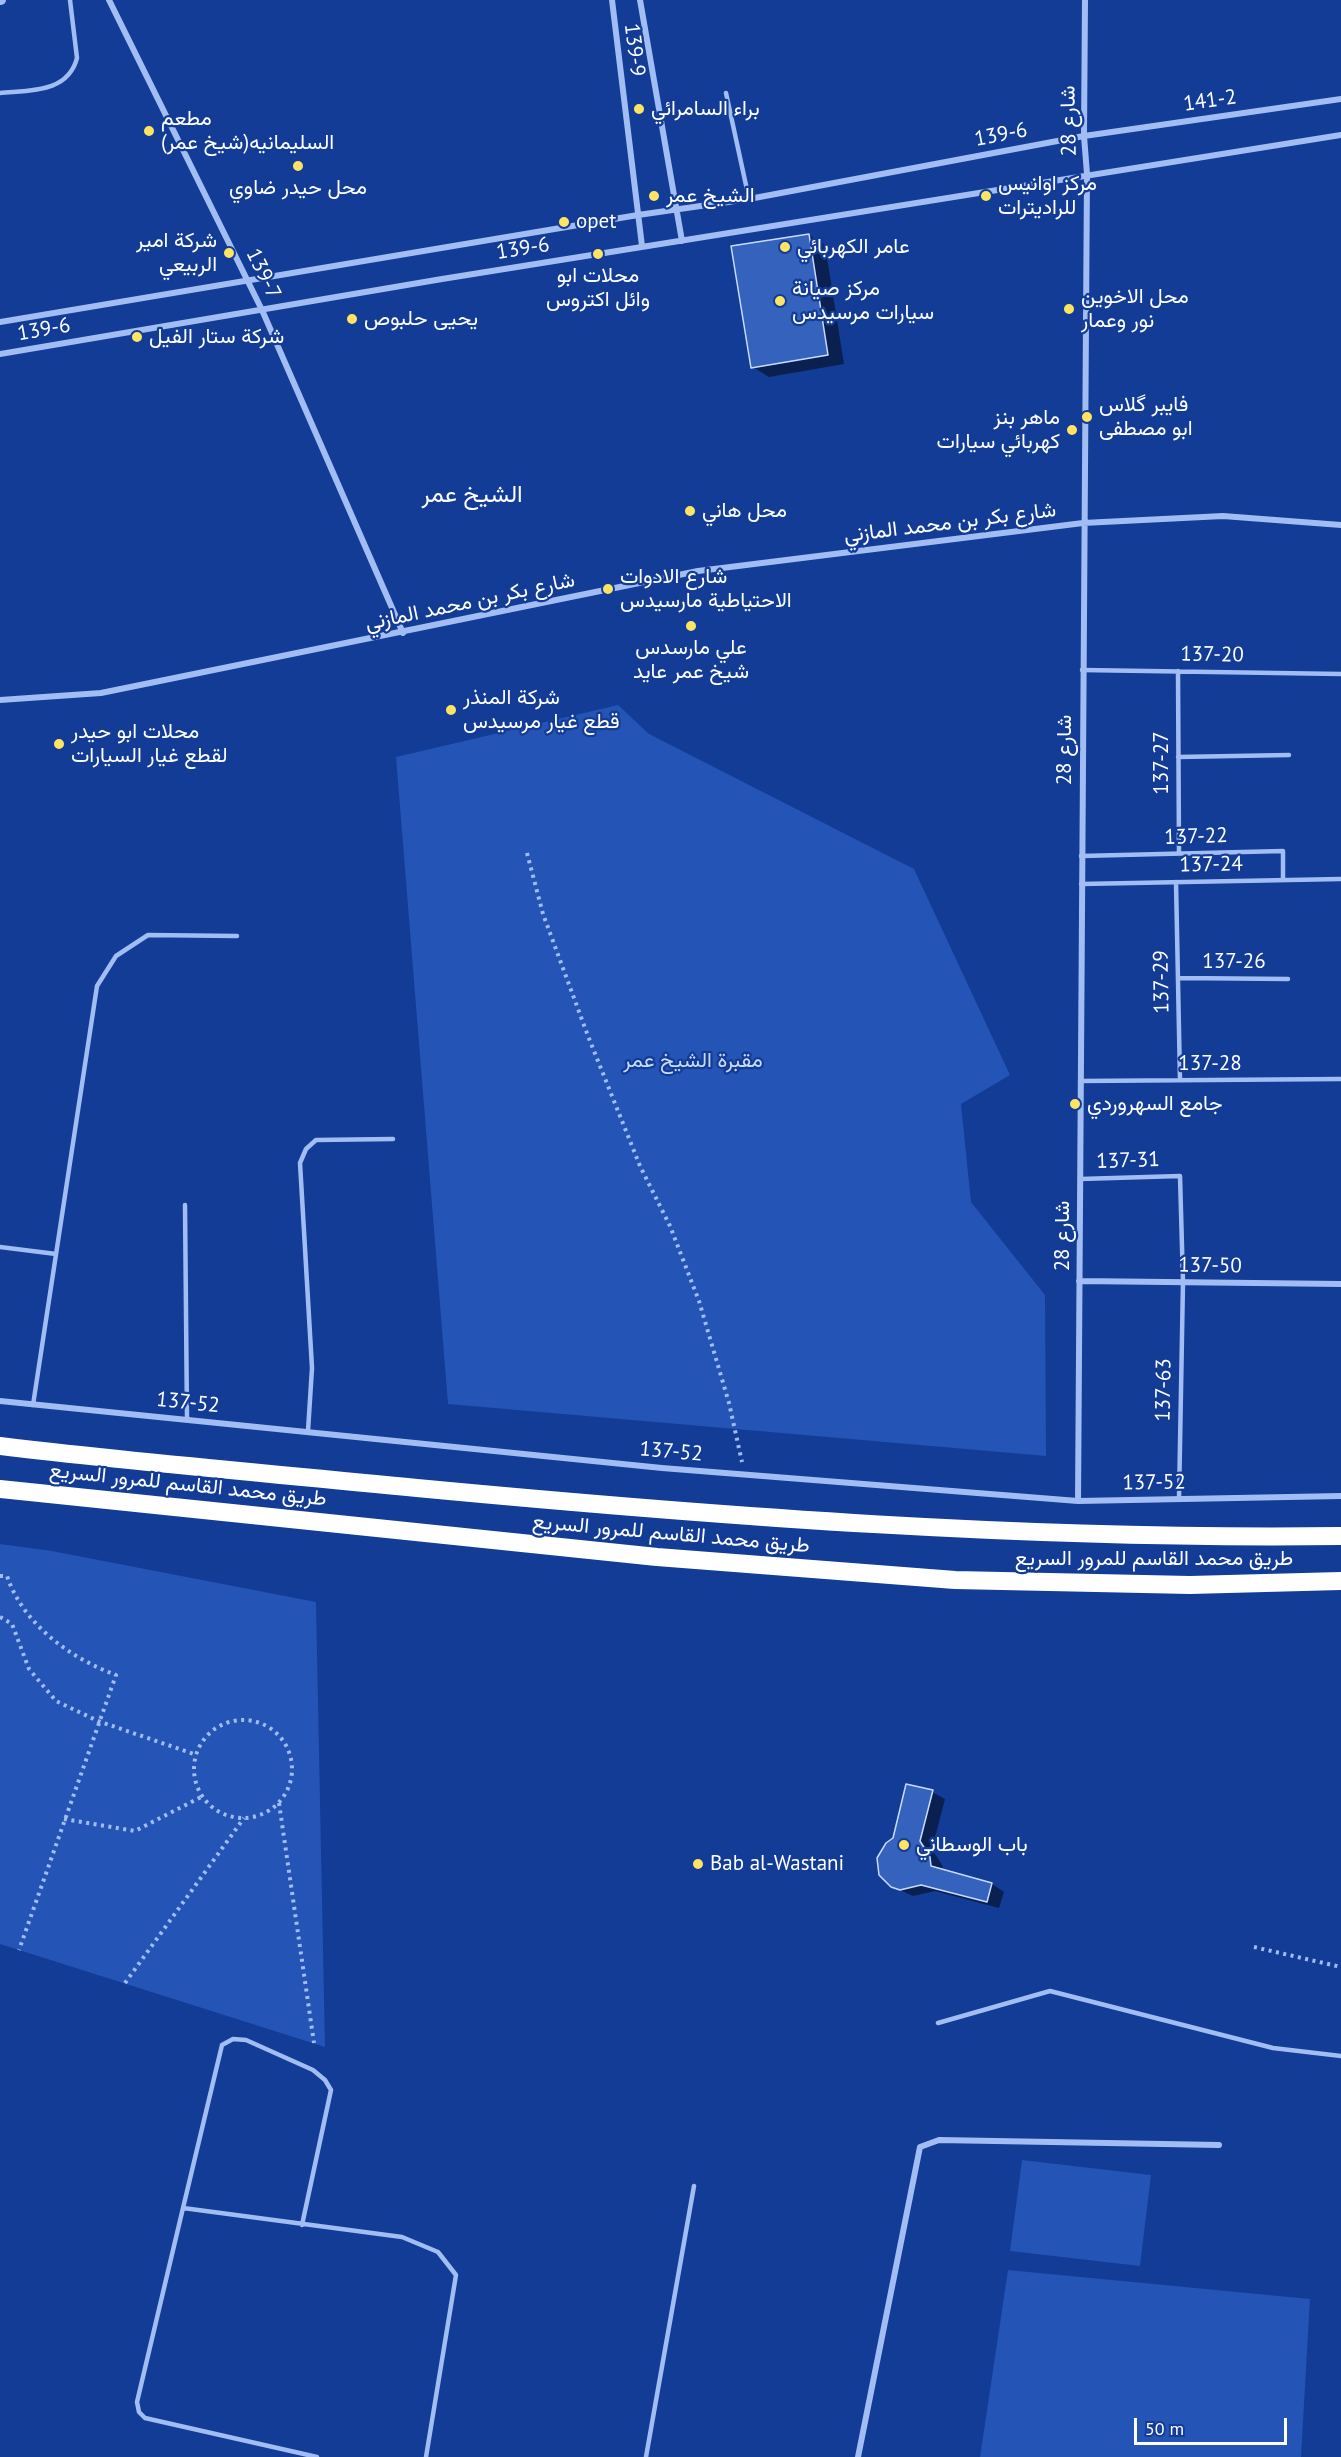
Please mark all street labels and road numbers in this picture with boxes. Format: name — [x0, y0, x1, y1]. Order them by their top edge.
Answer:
street label: 139-9 — [618, 22, 650, 78]
street label: شارع 28 — [1056, 85, 1082, 157]
street label: 141-2 — [1182, 85, 1238, 117]
street label: 139-6 — [972, 118, 1030, 152]
street label: 139-6 — [495, 232, 551, 266]
street label: 139-7 — [240, 245, 286, 303]
street label: 139-6 — [16, 313, 72, 347]
street label: شارع بكر بن محمد المازني — [842, 497, 1058, 549]
street label: شارع بكر بن محمد المازني — [363, 567, 577, 637]
street label: 137-20 — [1180, 642, 1244, 668]
street label: شارع 28 — [1052, 715, 1078, 785]
street label: 137-27 — [1149, 731, 1175, 795]
street label: 137-22 — [1164, 823, 1228, 851]
street label: 137-24 — [1179, 852, 1243, 878]
street label: 137-26 — [1202, 949, 1266, 975]
street label: 137-29 — [1149, 950, 1175, 1014]
street label: 137-28 — [1178, 1051, 1242, 1077]
street label: 137-31 — [1096, 1147, 1160, 1175]
street label: شارع 28 — [1050, 1201, 1076, 1271]
street label: 137-50 — [1178, 1253, 1242, 1279]
street label: 137-63 — [1151, 1358, 1177, 1422]
street label: 137-52 — [155, 1387, 221, 1419]
street label: 137-52 — [638, 1437, 704, 1467]
street label: طريق محمد القاسم للمرور السريع — [48, 1458, 328, 1512]
street label: 137-52 — [1122, 1470, 1186, 1496]
street label: طريق محمد القاسم للمرور السريع — [531, 1509, 811, 1559]
street label: طريق محمد القاسم للمرور السريع — [1015, 1546, 1293, 1572]

